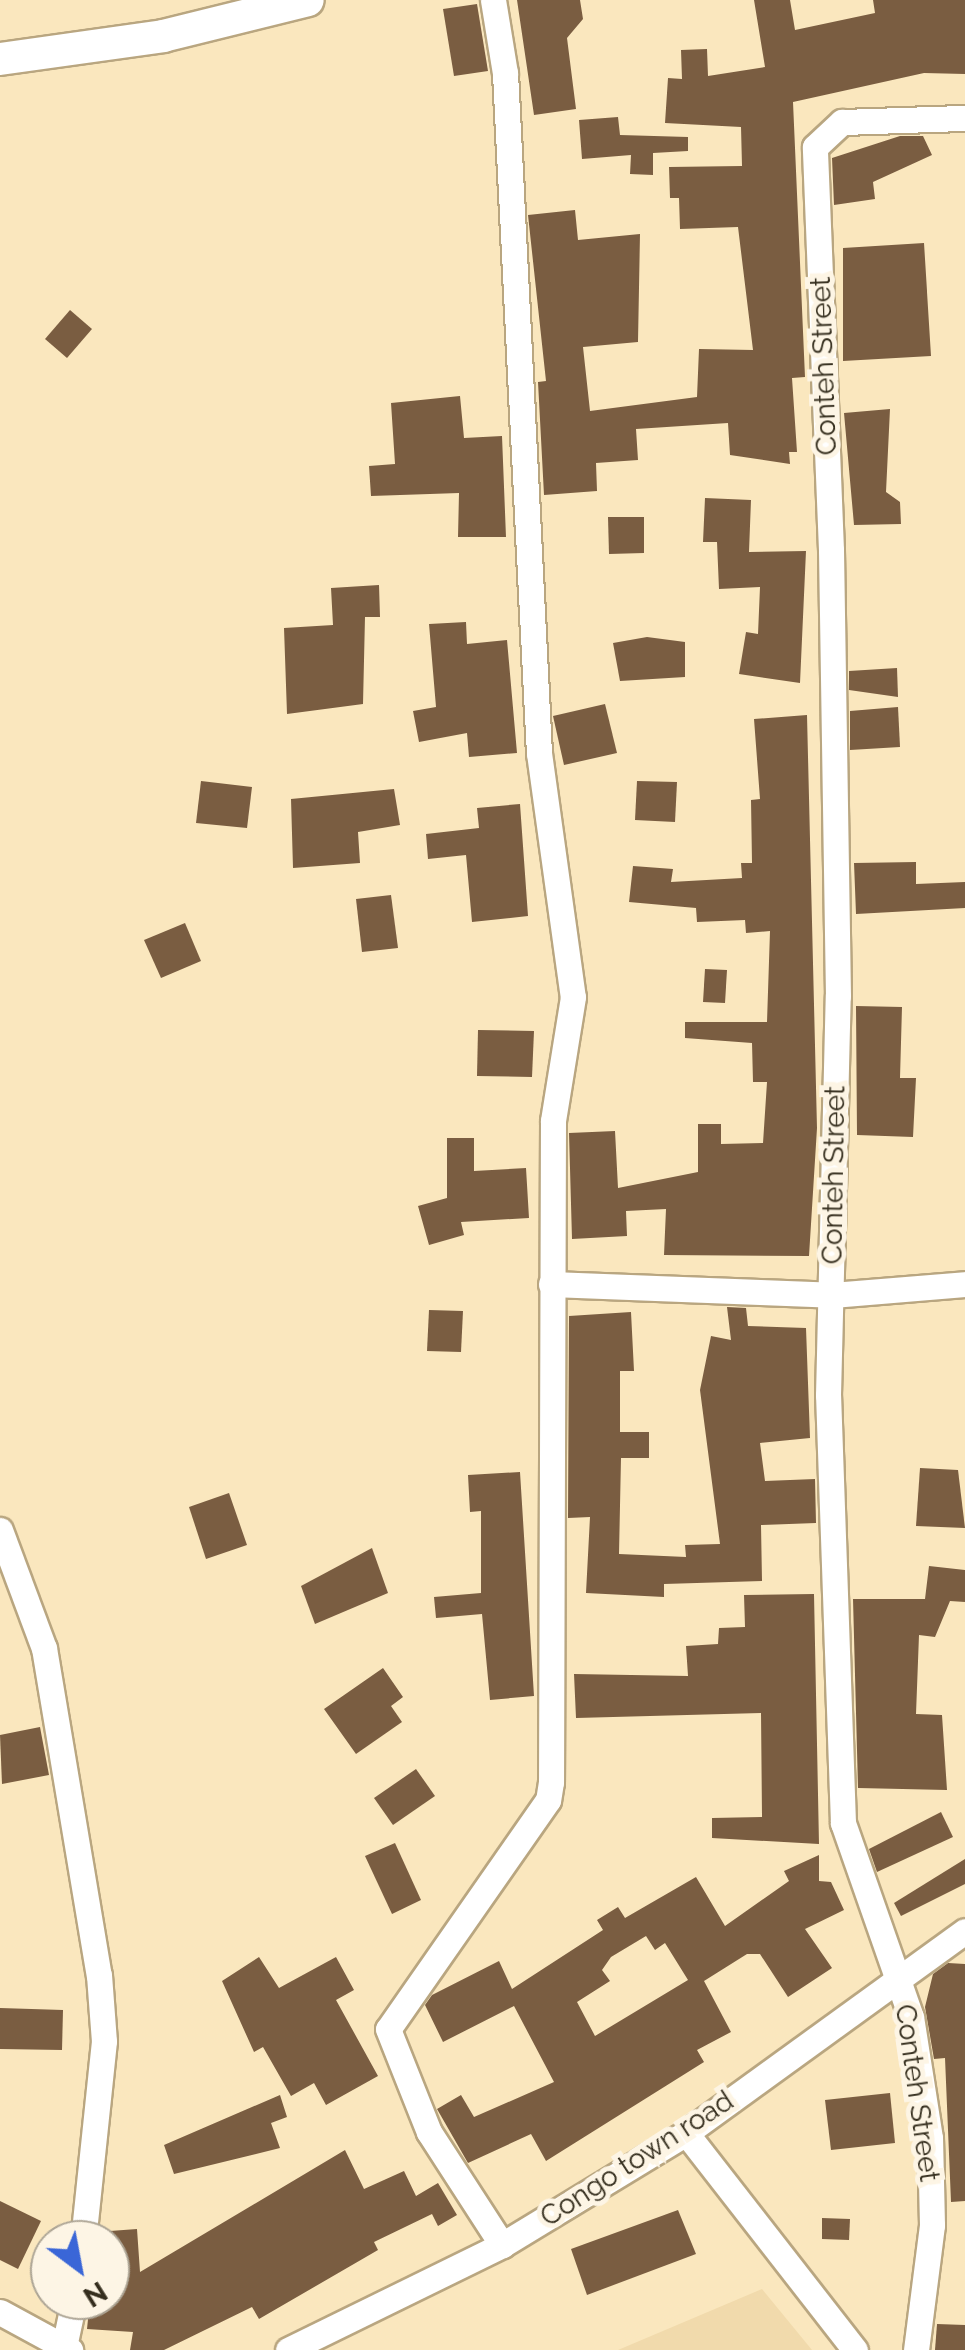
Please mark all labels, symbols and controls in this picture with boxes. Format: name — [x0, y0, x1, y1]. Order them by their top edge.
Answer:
street label: Conteh Street — [804, 276, 844, 456]
street label: Conteh Street — [816, 1085, 852, 1265]
street label: Conteh Street — [888, 2002, 946, 2184]
street label: Congo town road — [534, 2084, 740, 2234]
north arrow — [30, 2220, 130, 2320]
text: N — [77, 2275, 113, 2314]

